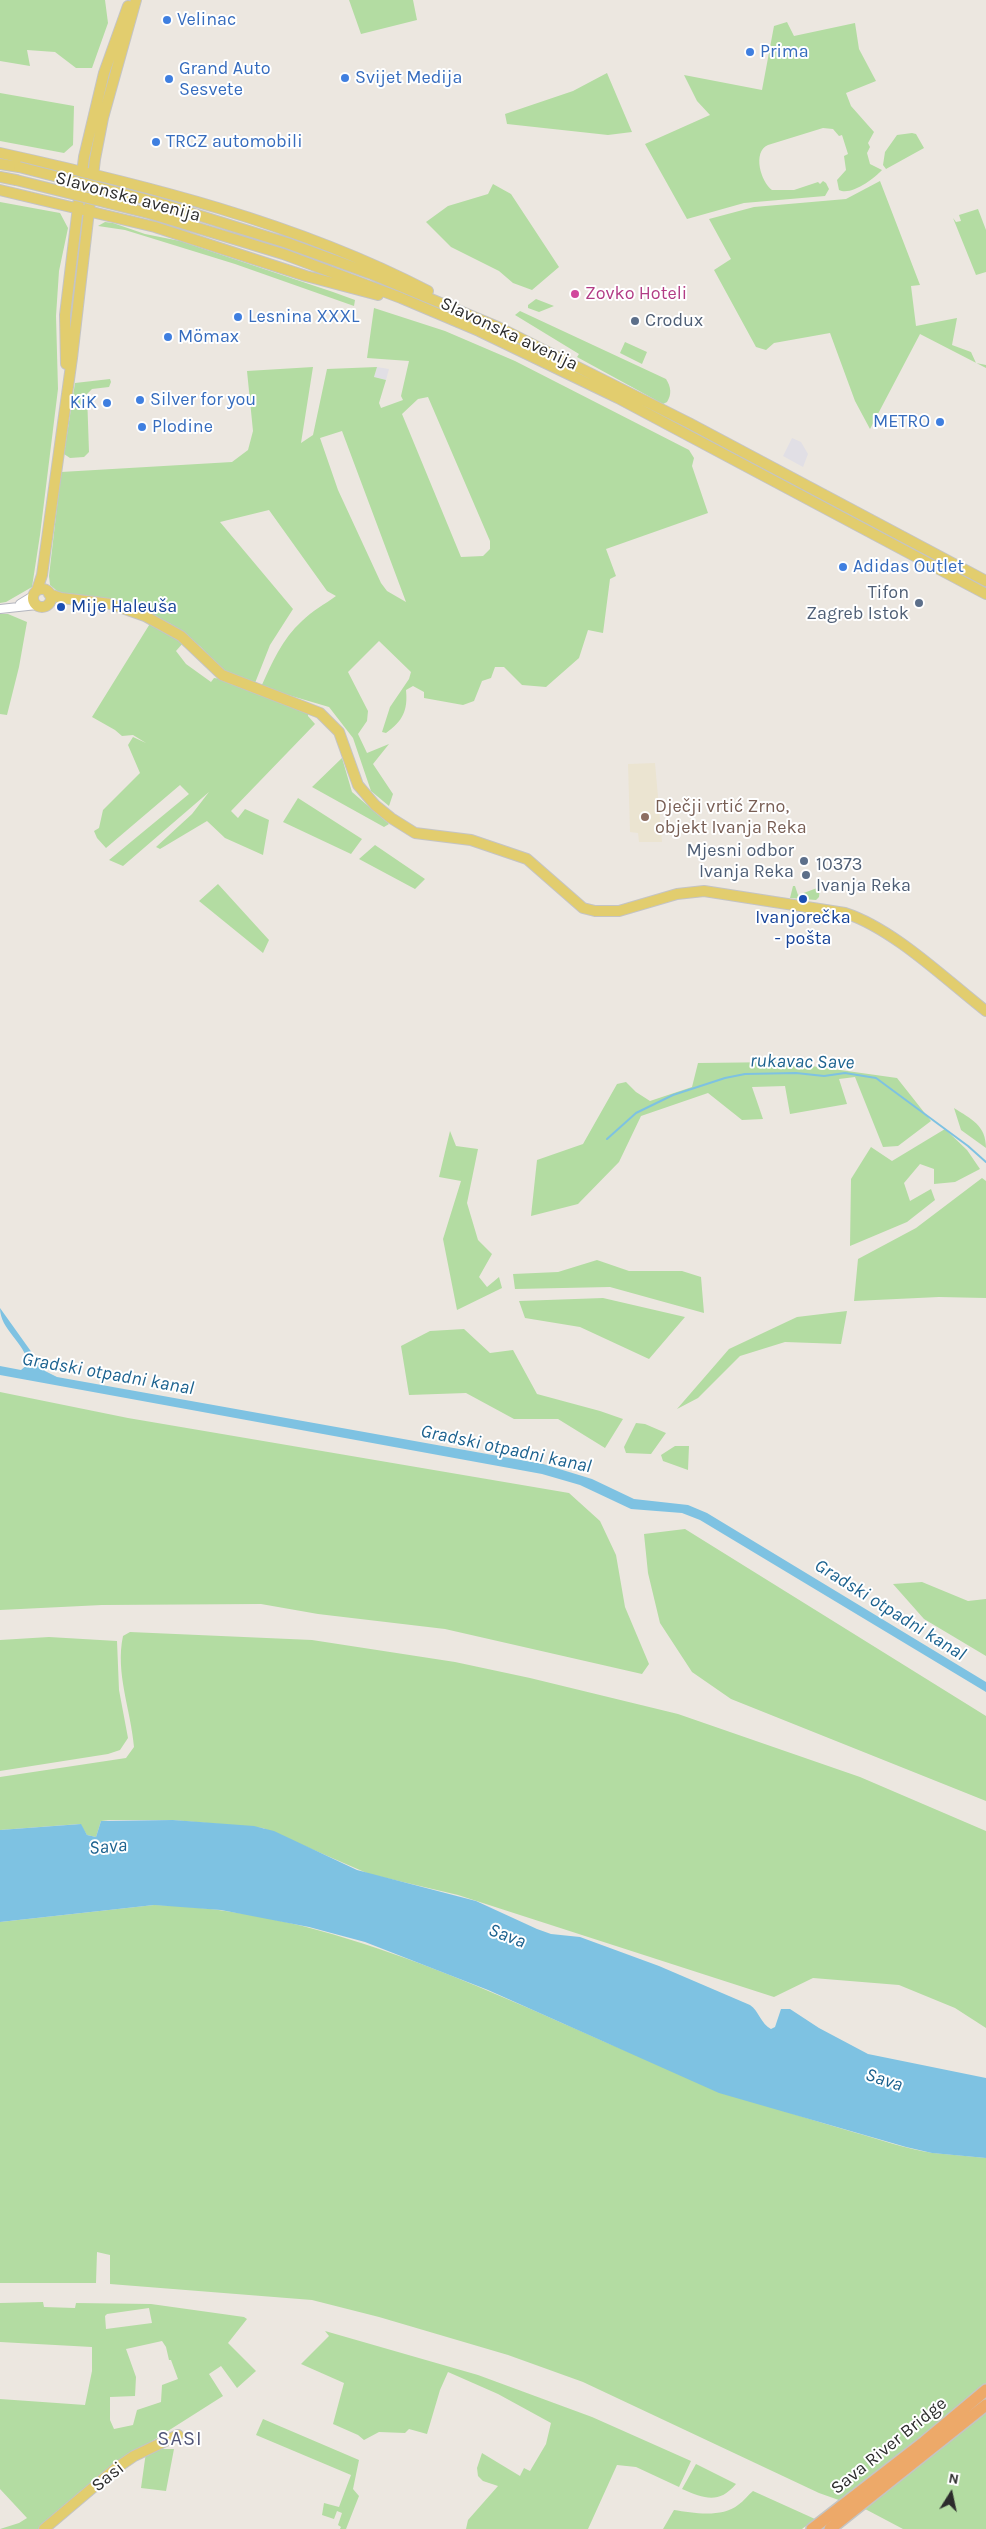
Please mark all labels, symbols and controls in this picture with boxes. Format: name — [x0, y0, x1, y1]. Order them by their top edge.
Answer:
place label: Velinac — [177, 9, 236, 31]
marker: Velinac — [161, 14, 173, 26]
place label: Prima — [760, 41, 809, 63]
marker: Prima — [744, 46, 756, 58]
place label: Grand Auto Sesvete — [179, 58, 271, 100]
place label: Svijet Medija — [355, 67, 462, 89]
marker: Svijet Medija — [339, 72, 351, 84]
marker: Grand Auto Sesvete — [163, 73, 175, 85]
place label: TRCZ automobili — [166, 131, 303, 153]
marker: TRCZ automobili — [150, 136, 162, 148]
street label: Slavonska avenija — [53, 167, 203, 227]
place label: Zovko Hoteli — [585, 283, 687, 305]
marker: Zovko Hoteli — [569, 288, 581, 300]
street label: Slavonska avenija — [437, 293, 581, 375]
place label: Lesnina XXXL — [248, 306, 359, 328]
place label: Crodux — [645, 310, 703, 332]
marker: Lesnina XXXL — [232, 311, 244, 323]
marker: Crodux — [629, 315, 641, 327]
place label: Mömax — [178, 326, 239, 348]
marker: Mömax — [162, 331, 174, 343]
place label: Silver for you — [150, 389, 256, 411]
place label: KiK — [70, 392, 97, 414]
marker: Silver for you — [134, 394, 146, 406]
marker: KiK — [101, 397, 113, 409]
place label: METRO — [873, 411, 930, 433]
place label: Plodine — [152, 416, 213, 438]
marker: METRO — [934, 416, 946, 428]
marker: Plodine — [136, 421, 148, 433]
place label: Adidas Outlet — [853, 556, 964, 578]
marker: Adidas Outlet — [837, 561, 849, 573]
place label: Tifon Zagreb Istok — [806, 582, 909, 624]
place label: Mije Haleuša — [71, 596, 177, 618]
marker: Tifon Zagreb Istok — [913, 597, 925, 609]
marker: Mije Haleuša — [55, 601, 67, 613]
place label: Dječji vrtić Zrno, objekt Ivanja Reka — [655, 796, 807, 839]
marker: Dječji vrtić Zrno, objekt Ivanja Reka — [639, 811, 651, 823]
place label: Mjesni odbor Ivanja Reka — [686, 840, 794, 882]
place label: 10373 Ivanja Reka — [816, 854, 911, 896]
marker: Mjesni odbor Ivanja Reka — [798, 855, 810, 867]
marker: 10373 Ivanja Reka — [800, 869, 812, 881]
marker: Ivanjorečka - pošta — [797, 893, 809, 905]
place label: Ivanjorečka - pošta — [755, 907, 851, 950]
water label: rukavac Save — [750, 1050, 854, 1074]
water label: Gradski otpadni kanal — [20, 1348, 196, 1400]
water label: Gradski otpadni kanal — [418, 1420, 594, 1478]
water label: Gradski otpadni kanal — [810, 1554, 970, 1666]
water label: Sava — [88, 1834, 128, 1860]
water label: Sava — [485, 1919, 529, 1953]
water label: Sava — [862, 2063, 906, 2097]
street label: Sava River Bridge — [827, 2393, 951, 2499]
district label: SASI — [157, 2427, 203, 2451]
street label: Sasi — [87, 2457, 129, 2497]
north arrow — [926, 2469, 976, 2519]
text: N — [947, 2469, 960, 2488]

